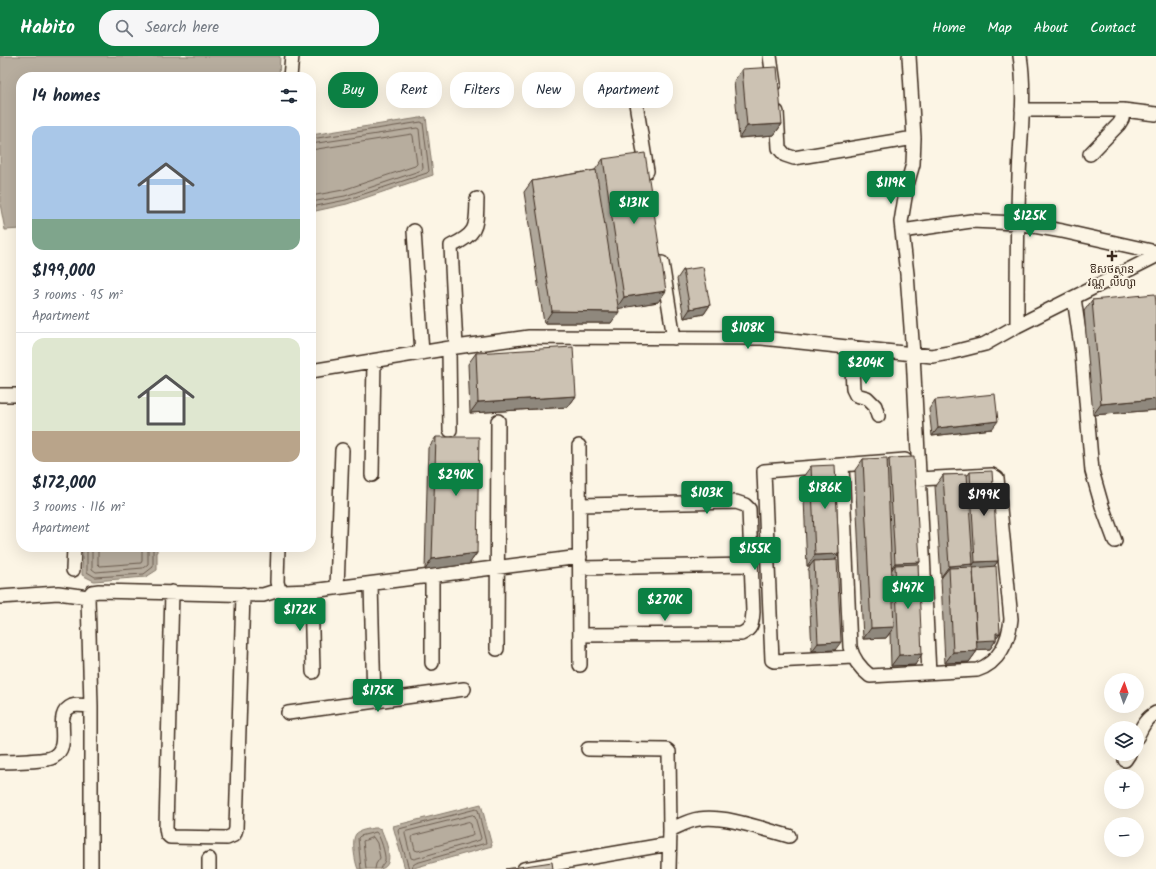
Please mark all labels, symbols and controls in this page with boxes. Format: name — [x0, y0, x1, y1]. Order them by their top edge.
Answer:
search box — [99, 10, 379, 46]
text: Habito — [20, 13, 75, 43]
text: Search here — [145, 16, 219, 40]
icon: search — [113, 17, 135, 39]
text: Home — [932, 17, 966, 39]
text: Map — [988, 17, 1012, 39]
text: About — [1034, 17, 1068, 39]
text: Contact — [1090, 17, 1136, 39]
chip: Buy — [328, 72, 378, 108]
chip: Rent — [386, 72, 442, 108]
chip: Filters — [450, 72, 514, 108]
chip: New — [522, 72, 575, 108]
chip: Apartment — [583, 72, 673, 108]
text: 14 homes — [32, 83, 100, 110]
icon: filters — [278, 85, 300, 107]
icon: home — [130, 152, 202, 224]
pin: $119K — [863, 171, 919, 205]
text: $119K — [876, 173, 906, 194]
pin: $131K — [606, 191, 662, 225]
text: $131K — [619, 193, 649, 214]
pin: $125K — [1002, 204, 1058, 238]
text: $125K — [1013, 206, 1047, 227]
marker: ឱសថស្ថាន វណ្ណ លីហ្សា — [1107, 251, 1117, 261]
text: $199,000 — [32, 258, 95, 285]
place label: ឱសថស្ថាន វណ្ណ លីហ្សា — [1088, 261, 1136, 292]
text: 3 rooms · 95 m² — [32, 285, 123, 306]
text: Apartment — [32, 306, 90, 327]
pin: $108K — [720, 316, 776, 350]
text: $108K — [731, 318, 765, 339]
pin: $204K — [838, 351, 894, 385]
text: $204K — [848, 353, 884, 374]
icon: home — [130, 364, 202, 436]
pin: $290K — [428, 463, 484, 497]
text: $290K — [438, 465, 474, 486]
text: $172,000 — [32, 470, 96, 497]
pin: $186K — [797, 476, 853, 510]
text: $186K — [808, 478, 842, 499]
pin: $103K — [679, 481, 735, 515]
text: $103K — [690, 483, 724, 504]
pin: $199K — [956, 483, 1012, 517]
text: $199K — [968, 485, 1000, 506]
text: 3 rooms · 116 m² — [32, 497, 125, 518]
text: Apartment — [32, 518, 90, 539]
pin: $155K — [727, 537, 783, 571]
text: $155K — [739, 539, 771, 560]
pin: $147K — [880, 576, 936, 610]
text: $147K — [892, 578, 924, 599]
pin: $270K — [637, 588, 693, 622]
text: $270K — [647, 590, 683, 611]
pin: $172K — [272, 598, 328, 632]
text: $172K — [283, 600, 317, 621]
north arrow — [1104, 673, 1144, 713]
map controls — [1104, 673, 1144, 857]
pin: $175K — [350, 679, 406, 713]
text: $175K — [362, 681, 394, 702]
button: layers — [1104, 721, 1144, 761]
button: + — [1104, 769, 1144, 809]
button: − — [1104, 817, 1144, 857]

